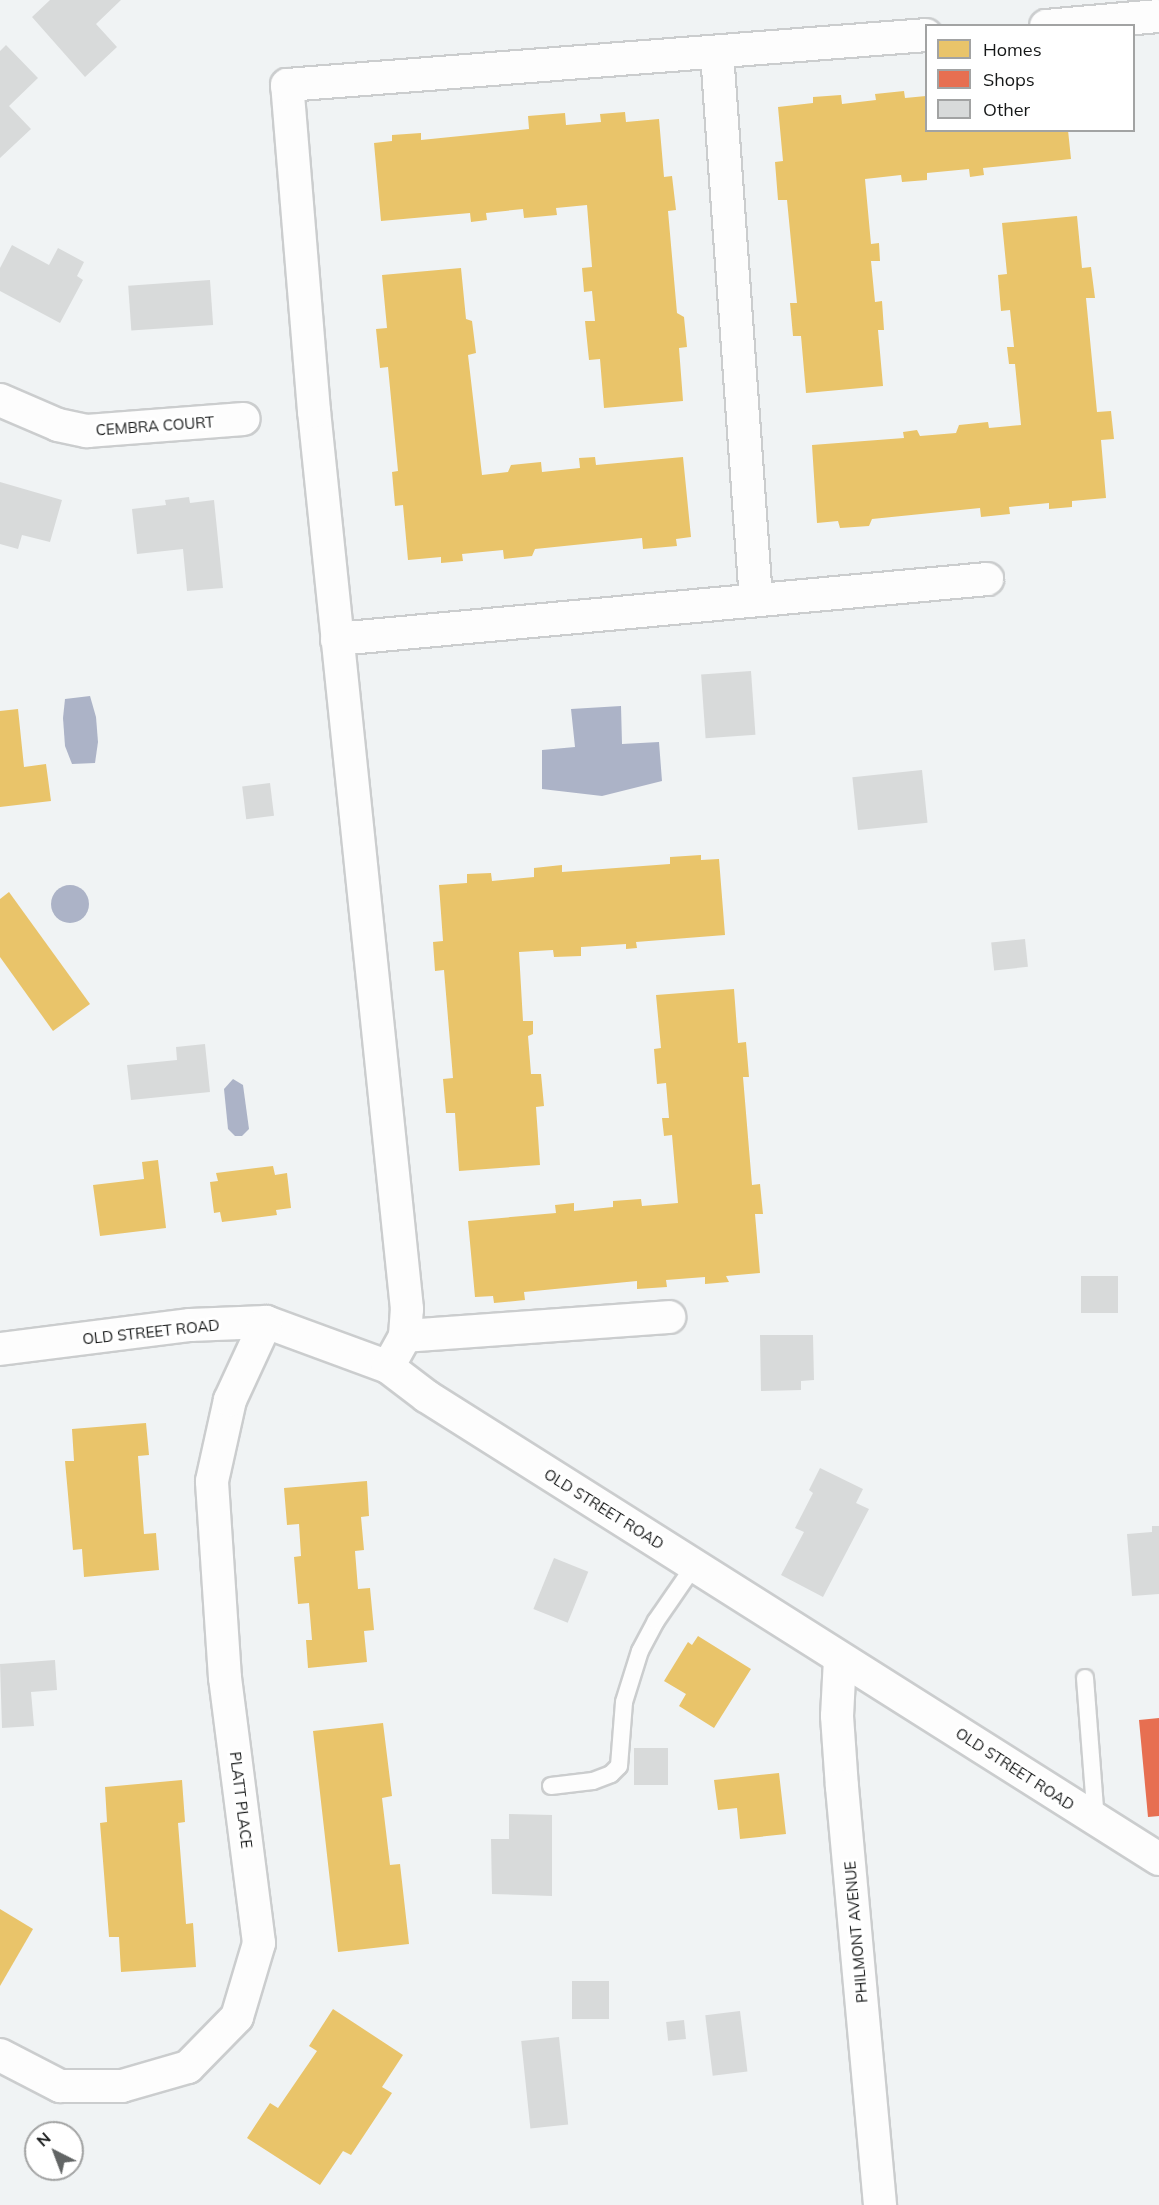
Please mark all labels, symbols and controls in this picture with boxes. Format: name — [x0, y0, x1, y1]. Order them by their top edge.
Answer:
legend — [925, 24, 1135, 132]
text: Homes — [983, 38, 1042, 61]
text: Shops — [983, 68, 1035, 91]
text: Other — [983, 98, 1030, 121]
street label: CEMBRA COURT — [95, 413, 215, 439]
street label: OLD STREET ROAD — [82, 1316, 220, 1348]
street label: OLD STREET ROAD — [541, 1465, 667, 1553]
street label: OLD STREET ROAD — [952, 1724, 1078, 1814]
street label: PLATT PLACE — [226, 1751, 256, 1849]
street label: PHILMONT AVENUE — [841, 1860, 871, 2004]
north arrow — [24, 2121, 84, 2181]
text: N — [32, 2128, 54, 2151]

